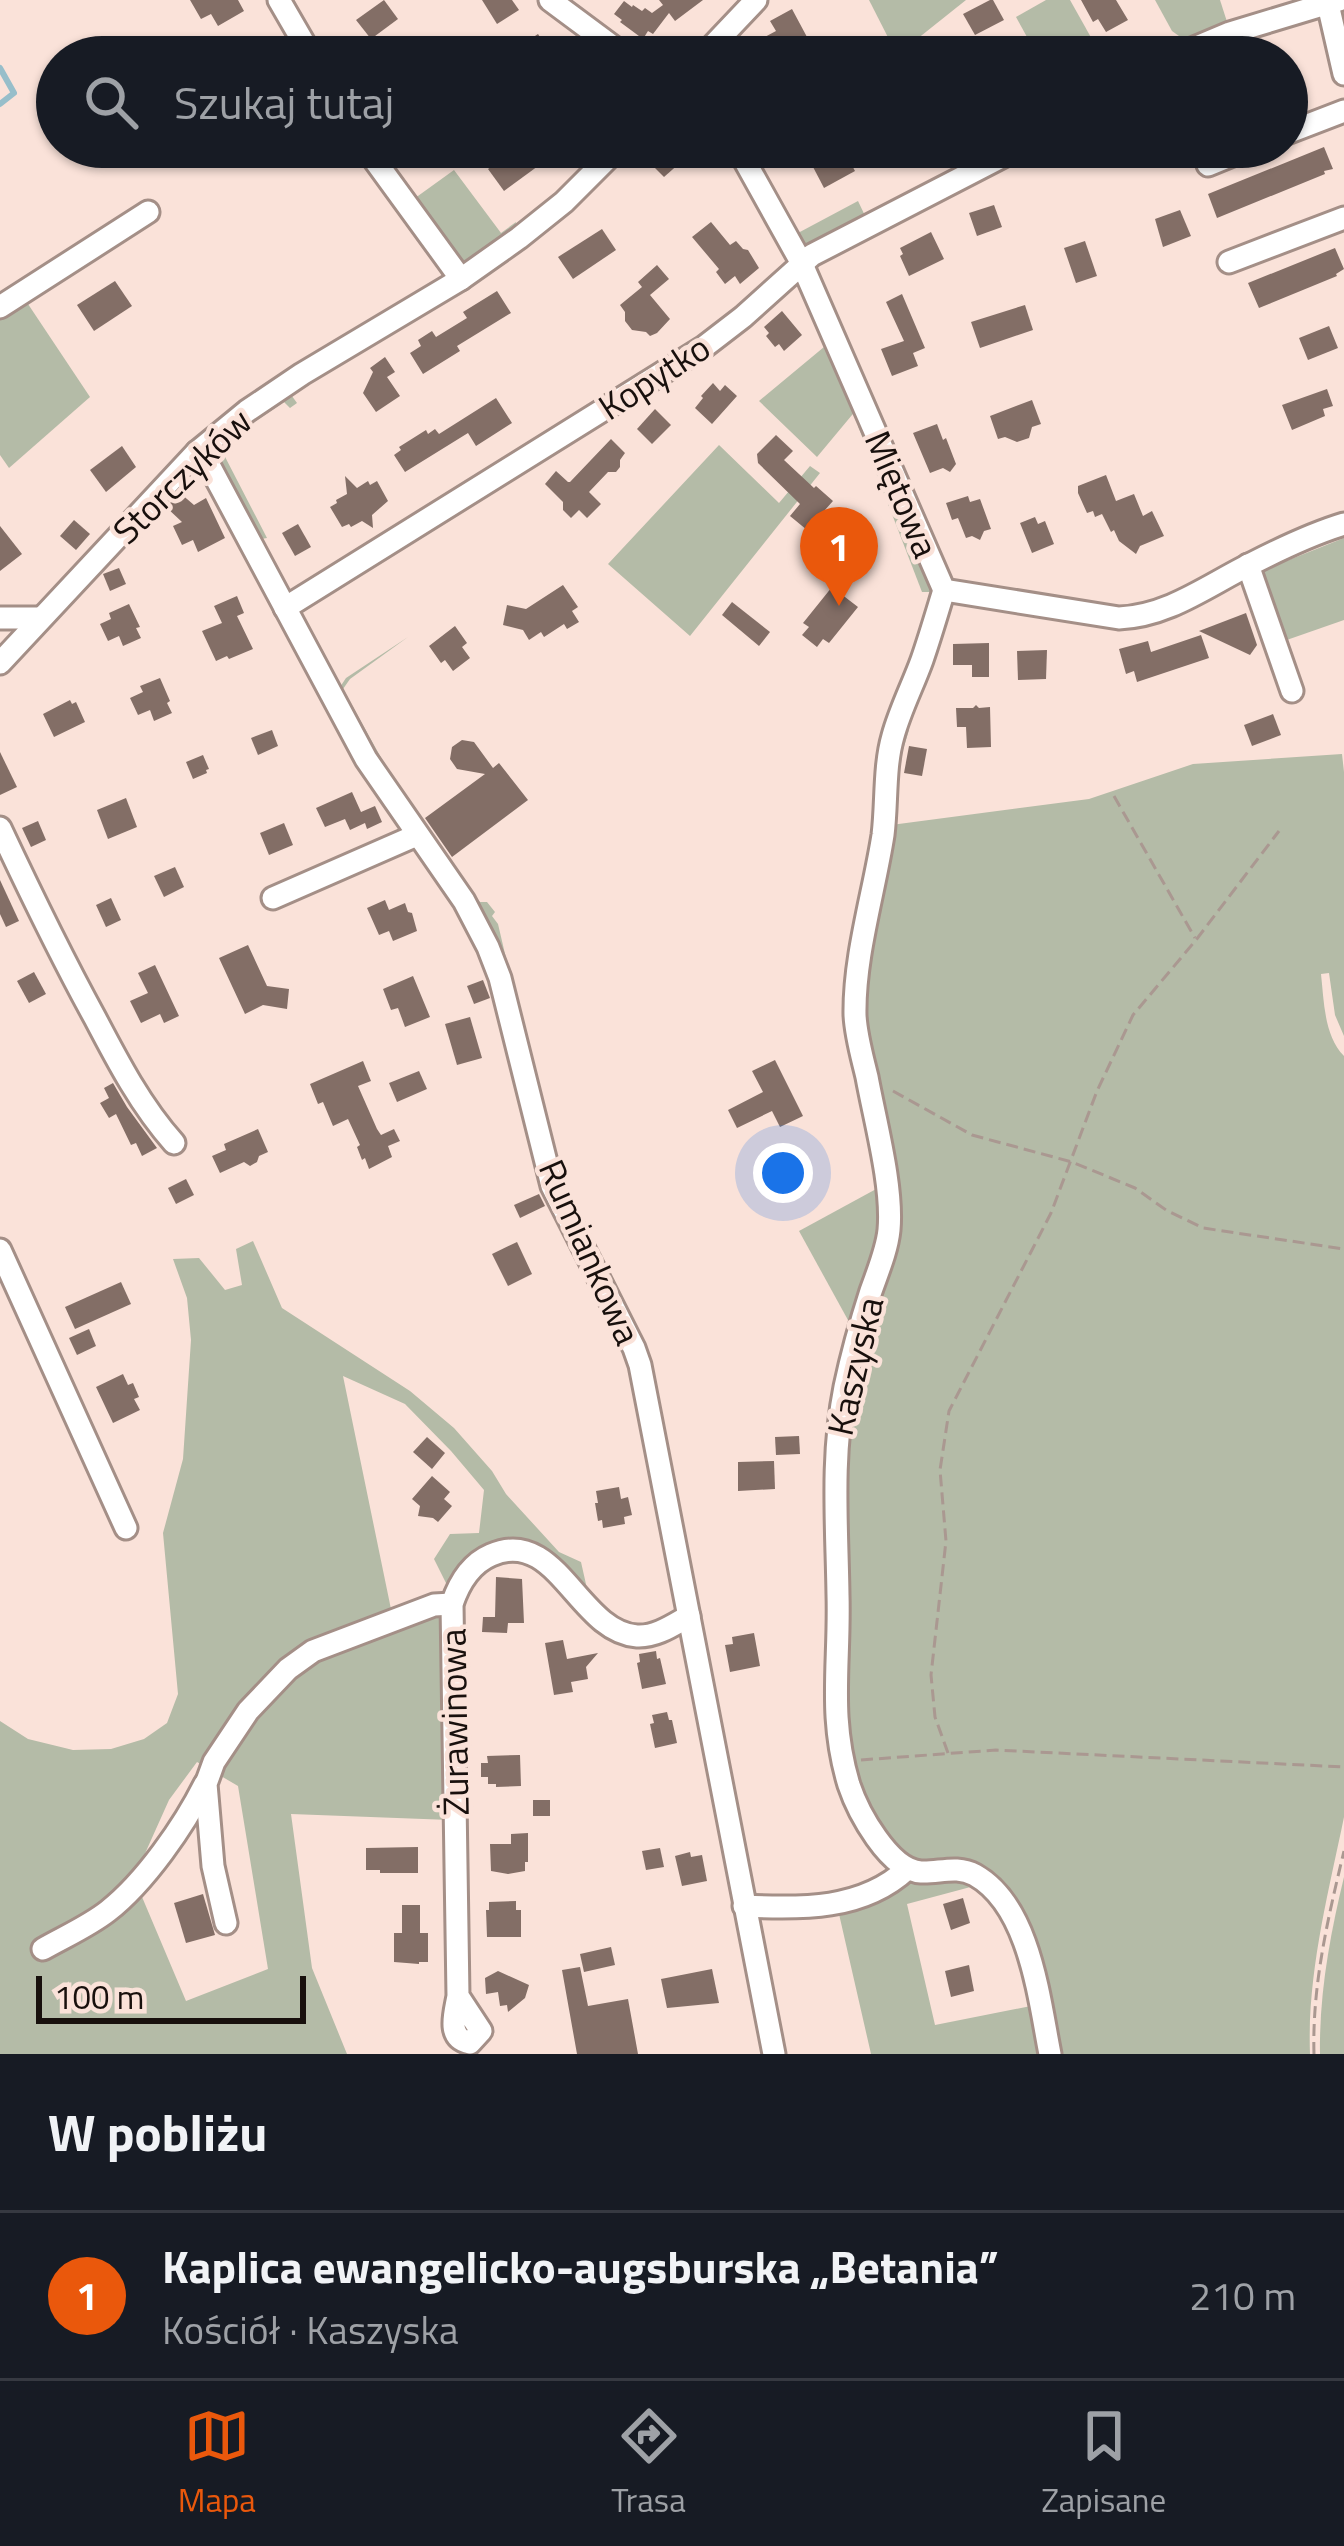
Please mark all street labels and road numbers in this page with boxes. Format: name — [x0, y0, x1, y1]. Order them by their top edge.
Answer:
street label: Kopytko — [587, 320, 720, 433]
street label: Storczyków — [99, 395, 264, 556]
street label: Miętowa — [851, 422, 954, 566]
street label: Rumiankowa — [525, 1150, 656, 1353]
street label: Kaszyska — [812, 1291, 897, 1441]
street label: Żurawinowa — [424, 1628, 483, 1816]

